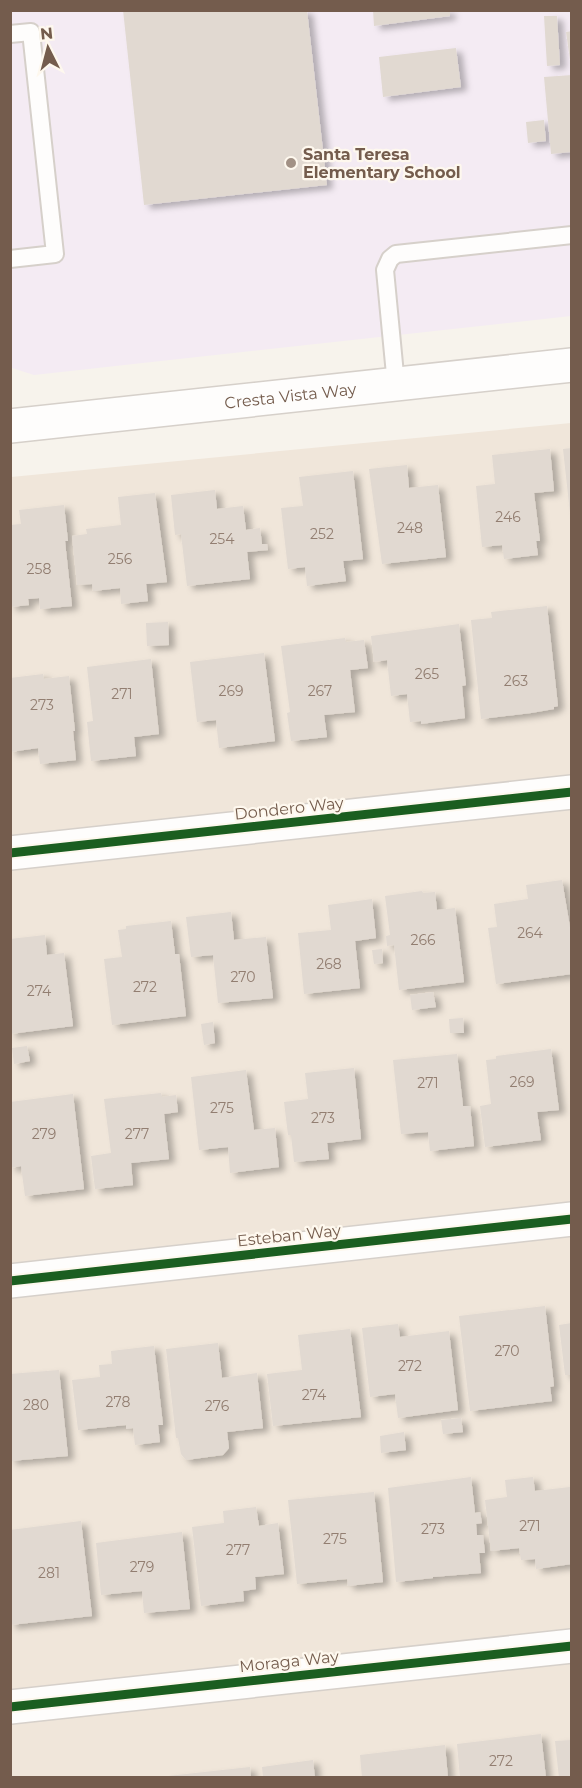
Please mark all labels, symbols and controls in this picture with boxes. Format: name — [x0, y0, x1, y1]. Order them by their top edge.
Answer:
north arrow — [18, 18, 78, 78]
text: N — [39, 23, 54, 44]
place label: Santa Teresa Elementary School — [303, 145, 461, 182]
marker: Santa Teresa Elementary School — [284, 156, 298, 170]
street label: Cresta Vista Way — [224, 379, 358, 413]
house number: 246 — [495, 508, 521, 526]
house number: 248 — [397, 519, 423, 537]
house number: 252 — [310, 525, 334, 543]
house number: 254 — [209, 530, 235, 548]
house number: 256 — [108, 550, 133, 568]
house number: 258 — [27, 560, 51, 578]
house number: 265 — [415, 665, 439, 683]
house number: 263 — [504, 672, 528, 690]
house number: 269 — [219, 682, 243, 700]
house number: 267 — [308, 682, 332, 700]
house number: 271 — [111, 685, 133, 703]
house number: 273 — [30, 696, 54, 714]
street label: Dondero Way — [234, 793, 345, 824]
house number: 264 — [517, 924, 544, 942]
house number: 266 — [411, 931, 436, 949]
house number: 268 — [316, 955, 342, 973]
house number: 270 — [230, 968, 256, 986]
house number: 272 — [133, 978, 157, 996]
house number: 274 — [27, 982, 52, 1000]
house number: 269 — [510, 1073, 534, 1091]
house number: 271 — [417, 1074, 439, 1092]
house number: 275 — [210, 1099, 234, 1117]
house number: 273 — [311, 1109, 335, 1127]
house number: 279 — [32, 1125, 56, 1143]
house number: 277 — [125, 1125, 149, 1143]
street label: Esteban Way — [236, 1221, 342, 1250]
house number: 270 — [494, 1342, 520, 1360]
house number: 272 — [398, 1357, 422, 1375]
house number: 274 — [302, 1386, 327, 1404]
house number: 278 — [106, 1393, 130, 1411]
house number: 280 — [23, 1396, 49, 1414]
house number: 276 — [205, 1397, 230, 1415]
house number: 271 — [519, 1517, 541, 1535]
house number: 273 — [421, 1520, 445, 1538]
house number: 275 — [323, 1530, 347, 1548]
house number: 277 — [226, 1541, 250, 1559]
house number: 279 — [130, 1558, 154, 1576]
house number: 281 — [38, 1564, 60, 1582]
street label: Moraga Way — [238, 1647, 340, 1676]
house number: 272 — [489, 1752, 513, 1770]

